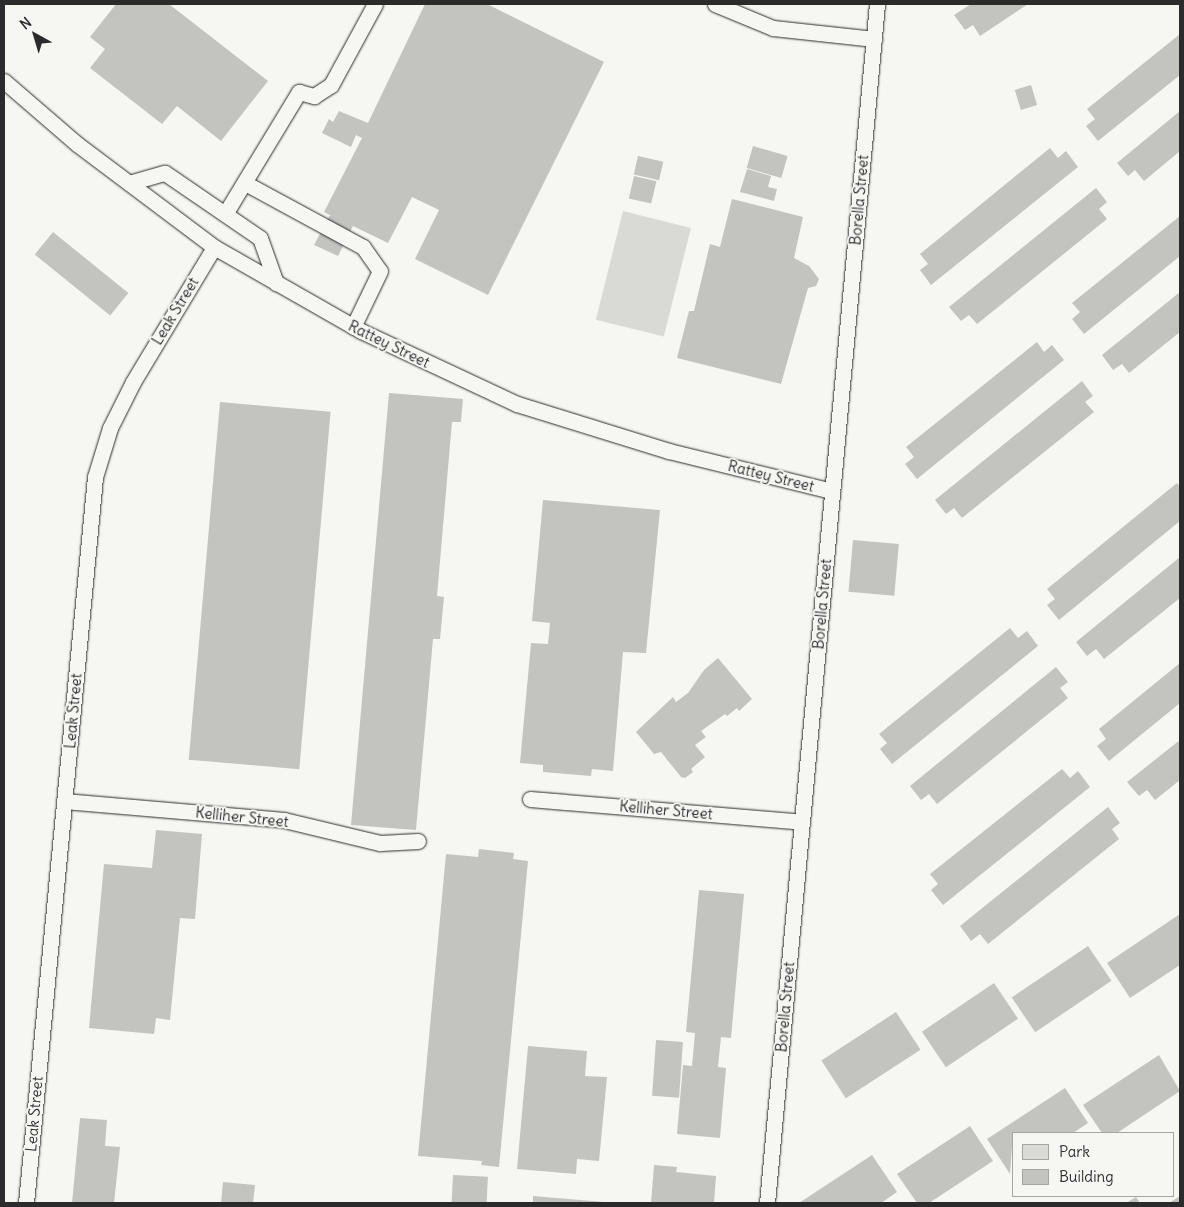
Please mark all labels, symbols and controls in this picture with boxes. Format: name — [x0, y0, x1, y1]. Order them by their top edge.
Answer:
north arrow — [10, 10, 60, 60]
text: N — [16, 13, 35, 33]
street label: Borella Street — [846, 154, 872, 246]
street label: Leak Street — [148, 274, 202, 348]
street label: Rattey Street — [345, 317, 433, 371]
street label: Rattey Street — [726, 457, 816, 495]
street label: Borella Street — [809, 558, 835, 650]
street label: Leak Street — [61, 673, 85, 749]
street label: Kelliher Street — [619, 797, 713, 823]
street label: Kelliher Street — [195, 803, 289, 831]
street label: Borella Street — [772, 961, 798, 1053]
street label: Leak Street — [22, 1076, 46, 1152]
legend — [1012, 1132, 1174, 1197]
text: Park — [1059, 1142, 1090, 1161]
text: Building — [1059, 1167, 1114, 1186]

